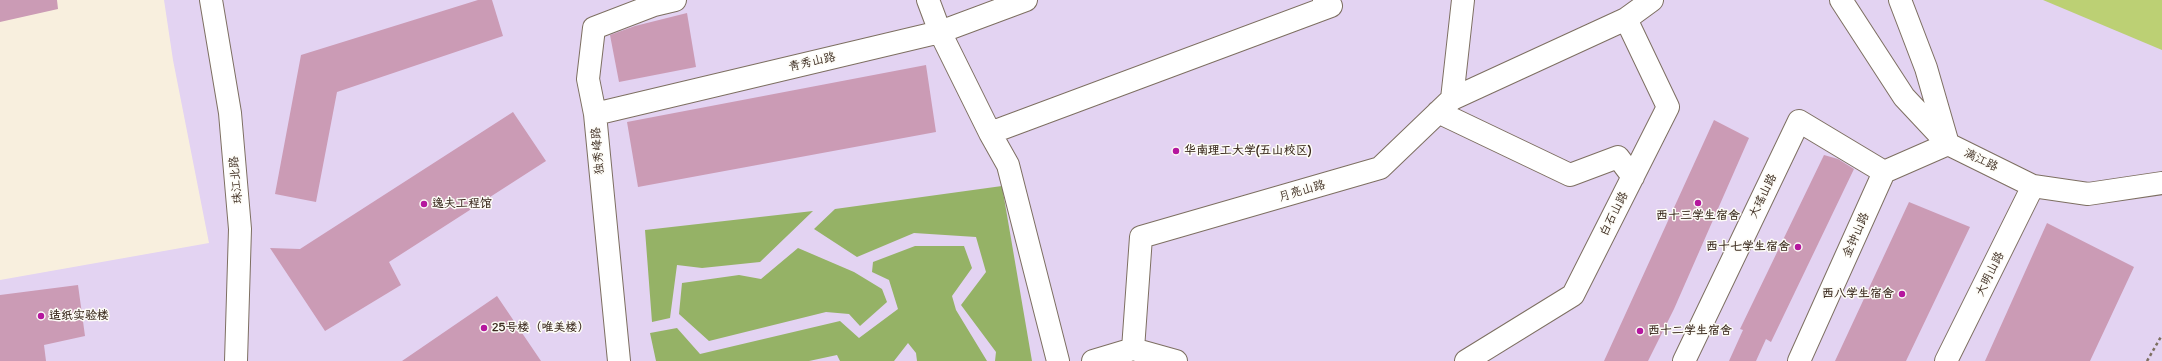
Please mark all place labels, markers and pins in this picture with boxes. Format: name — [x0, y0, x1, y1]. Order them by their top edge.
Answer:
place label: 华南理工大学(五山校区) — [1184, 144, 1311, 158]
marker: 华南理工大学(五山校区) — [1171, 146, 1181, 156]
place label: 逸夫工程馆 — [432, 197, 492, 211]
marker: 西十三学生宿舍 — [1693, 198, 1703, 208]
marker: 逸夫工程馆 — [419, 199, 429, 209]
place label: 西十三学生宿舍 — [1656, 209, 1740, 223]
place label: 西十七学生宿舍 — [1706, 240, 1790, 254]
marker: 西十七学生宿舍 — [1793, 242, 1803, 252]
place label: 西八学生宿舍 — [1822, 287, 1894, 301]
marker: 西八学生宿舍 — [1897, 289, 1907, 299]
place label: 造纸实验楼 — [49, 309, 109, 323]
marker: 造纸实验楼 — [36, 311, 46, 321]
place label: 25号楼（唯美楼） — [492, 321, 589, 335]
marker: 25号楼（唯美楼） — [479, 323, 489, 333]
place label: 西十二学生宿舍 — [1648, 324, 1732, 338]
marker: 西十二学生宿舍 — [1635, 326, 1645, 336]

